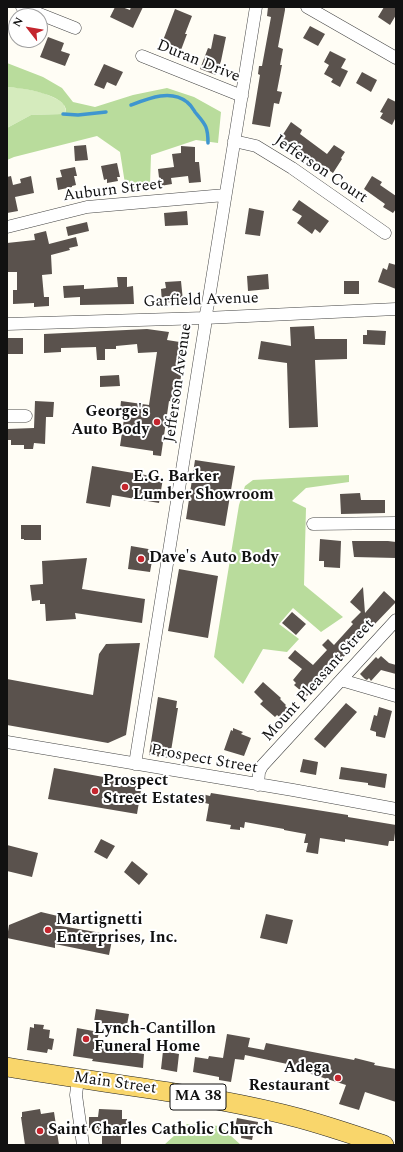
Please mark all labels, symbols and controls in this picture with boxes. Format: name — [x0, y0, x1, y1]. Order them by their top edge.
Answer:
north arrow — [8, 8, 48, 48]
text: N — [9, 14, 28, 30]
street label: Duran Drive — [154, 37, 242, 87]
street label: Jefferson Court — [270, 132, 370, 208]
street label: Auburn Street — [62, 175, 164, 207]
street label: Garfield Avenue — [143, 289, 259, 313]
street label: Jefferson Avenue — [161, 322, 197, 444]
place label: George's Auto Body — [71, 403, 149, 441]
marker: George's Auto Body — [152, 417, 162, 427]
place label: E.G. Barker Lumber Showroom — [133, 468, 274, 506]
marker: E.G. Barker Lumber Showroom — [120, 482, 130, 492]
place label: Dave's Auto Body — [149, 549, 278, 569]
marker: Dave's Auto Body — [136, 554, 146, 564]
street label: Mount Pleasant Street — [259, 616, 379, 746]
street label: Prospect Street — [149, 741, 259, 779]
place label: Prospect Street Estates — [103, 772, 205, 810]
marker: Prospect Street Estates — [90, 786, 100, 796]
place label: Martignetti Enterprises, Inc. — [56, 911, 178, 949]
marker: Martignetti Enterprises, Inc. — [43, 925, 53, 935]
place label: Lynch-Cantillon Funeral Home — [94, 1020, 216, 1058]
marker: Lynch-Cantillon Funeral Home — [81, 1034, 91, 1044]
place label: Adega Restaurant — [249, 1059, 330, 1097]
street label: Main Street — [72, 1069, 158, 1099]
marker: Adega Restaurant — [333, 1073, 343, 1083]
road number: MA 38 — [170, 1084, 226, 1110]
place label: Saint Charles Catholic Church — [48, 1121, 273, 1141]
marker: Saint Charles Catholic Church — [35, 1126, 45, 1136]

